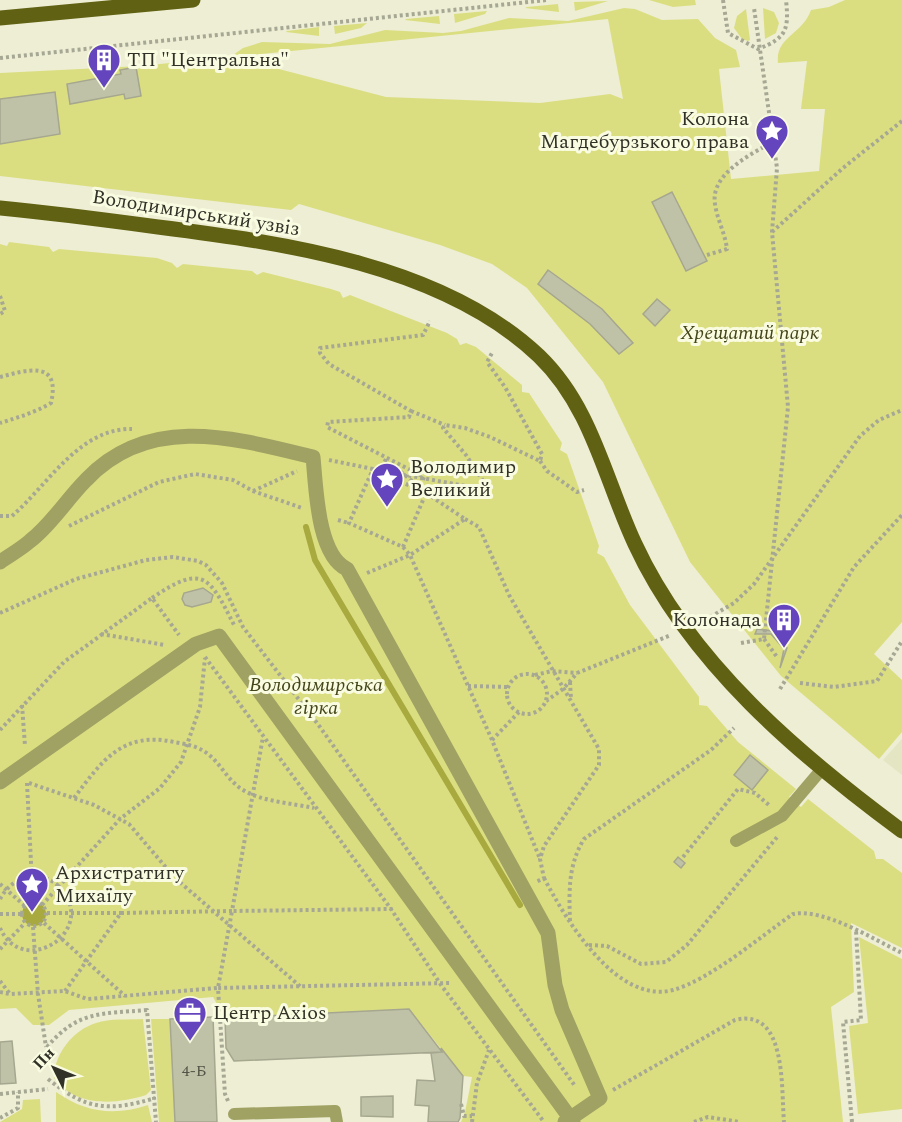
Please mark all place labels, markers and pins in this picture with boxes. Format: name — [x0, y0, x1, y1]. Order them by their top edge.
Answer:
building icon: ТП "Центральна" — [86, 42, 122, 89]
place label: ТП "Центральна" — [127, 45, 289, 75]
place label: Колона Магдебурзького права — [540, 104, 749, 157]
place icon: Колона Магдебурзького права — [754, 113, 790, 160]
place label: Володимир Великий — [410, 452, 516, 505]
place icon: Володимир Великий — [369, 461, 405, 508]
building icon: Колонада — [766, 602, 802, 649]
place label: Колонада — [673, 605, 761, 635]
place label: Архистратигу Михаїлу — [55, 858, 185, 911]
place icon: Архистратигу Михаїлу — [14, 866, 50, 913]
office icon: Центр Axios — [172, 995, 208, 1042]
place label: Центр Axios — [213, 998, 327, 1028]

